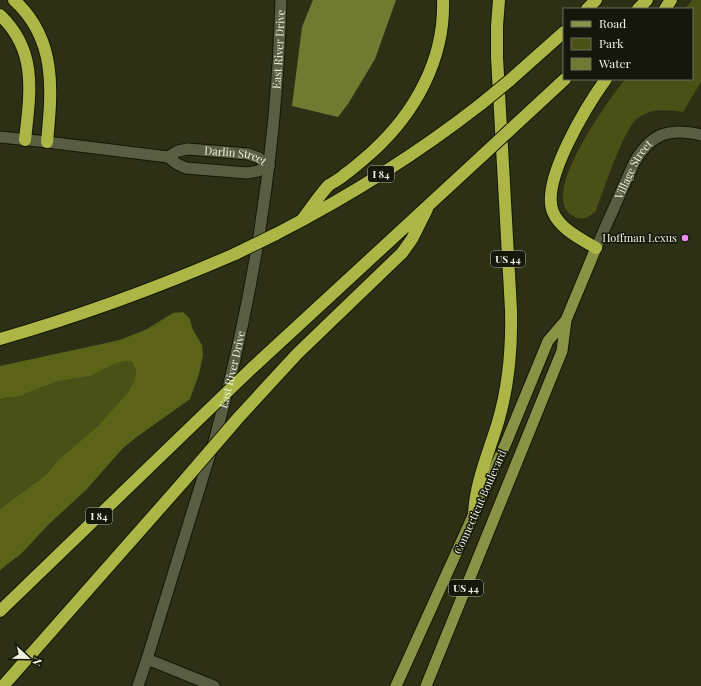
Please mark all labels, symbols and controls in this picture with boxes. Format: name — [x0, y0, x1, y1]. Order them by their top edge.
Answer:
legend — [563, 8, 693, 80]
street label: East River Drive — [268, 9, 288, 89]
text: Road — [599, 15, 626, 31]
text: Park — [599, 35, 624, 51]
text: Water — [598, 55, 632, 71]
street label: Village Street — [610, 136, 655, 202]
street label: Darlin Street — [204, 142, 270, 168]
road number: I 84 — [368, 166, 394, 182]
place label: Hoffman Lexus — [602, 230, 677, 245]
marker: Hoffman Lexus — [680, 233, 690, 243]
road number: US 44 — [491, 251, 525, 267]
street label: East River Drive — [215, 329, 248, 410]
street label: Connecticut Boulevard — [450, 447, 510, 556]
road number: I 84 — [86, 508, 112, 524]
road number: US 44 — [449, 580, 483, 596]
north arrow — [8, 638, 48, 678]
text: N — [29, 655, 46, 668]

